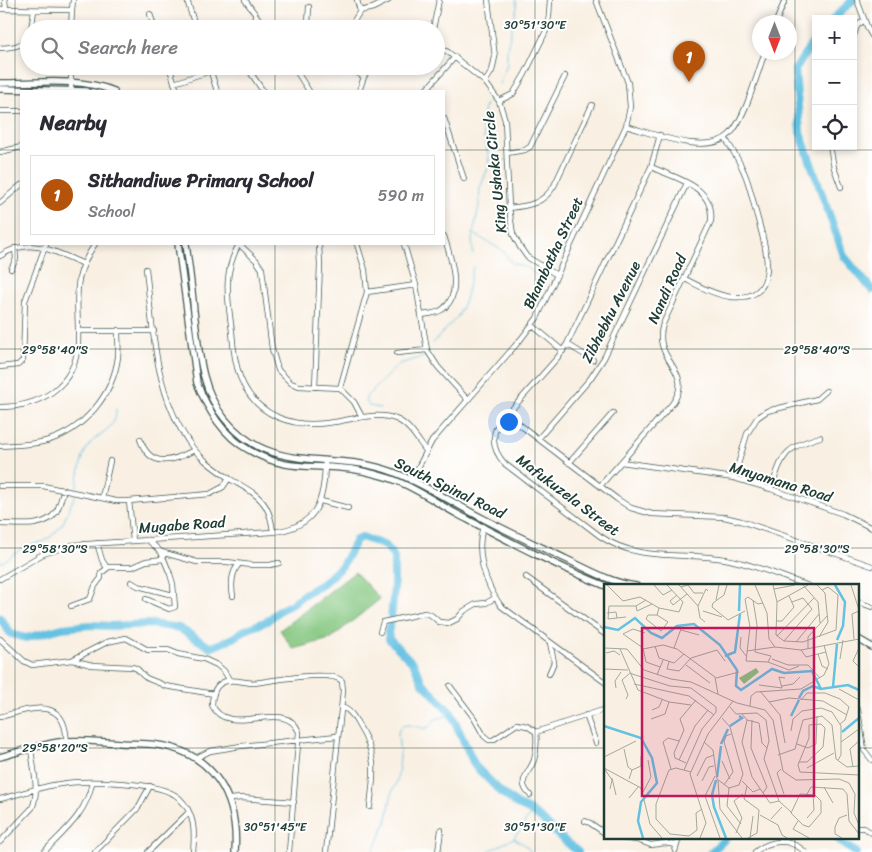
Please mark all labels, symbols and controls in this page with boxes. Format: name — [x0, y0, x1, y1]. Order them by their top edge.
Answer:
text: 30°51'30"E — [504, 14, 567, 36]
north arrow — [752, 15, 797, 60]
map controls — [812, 15, 857, 150]
button: + — [812, 15, 857, 60]
search box — [20, 20, 445, 75]
text: Search here — [78, 31, 178, 64]
icon: search — [38, 34, 66, 62]
pin: 1 — [673, 41, 705, 82]
button: − — [812, 60, 857, 105]
text: Nearby — [40, 104, 106, 142]
button: locate — [812, 105, 857, 150]
street label: King Ushaka Circle — [476, 109, 514, 234]
text: Sithandiwe Primary School — [88, 164, 314, 197]
text: 1 — [54, 181, 60, 210]
text: 590 m — [378, 181, 424, 210]
street label: Bhambatha Street — [516, 192, 591, 313]
text: School — [88, 197, 135, 226]
street label: Nandi Road — [640, 249, 694, 328]
street label: Zibhebhu Avenue — [574, 256, 648, 368]
text: 29°58'40"S — [22, 339, 88, 361]
text: 29°58'40"S — [784, 339, 850, 361]
your location — [496, 409, 522, 435]
street label: Mafukuzela Street — [510, 447, 626, 543]
street label: South Spinal Road — [390, 450, 511, 527]
street label: Mnyamana Road — [726, 454, 837, 510]
street label: Mugabe Road — [138, 509, 227, 541]
text: 29°58'30"S — [22, 538, 88, 560]
text: 29°58'30"S — [784, 538, 850, 560]
inset map — [604, 584, 860, 840]
text: 29°58'20"S — [22, 737, 88, 759]
text: 30°51'45"E — [244, 816, 308, 838]
text: 30°51'30"E — [504, 816, 567, 838]

